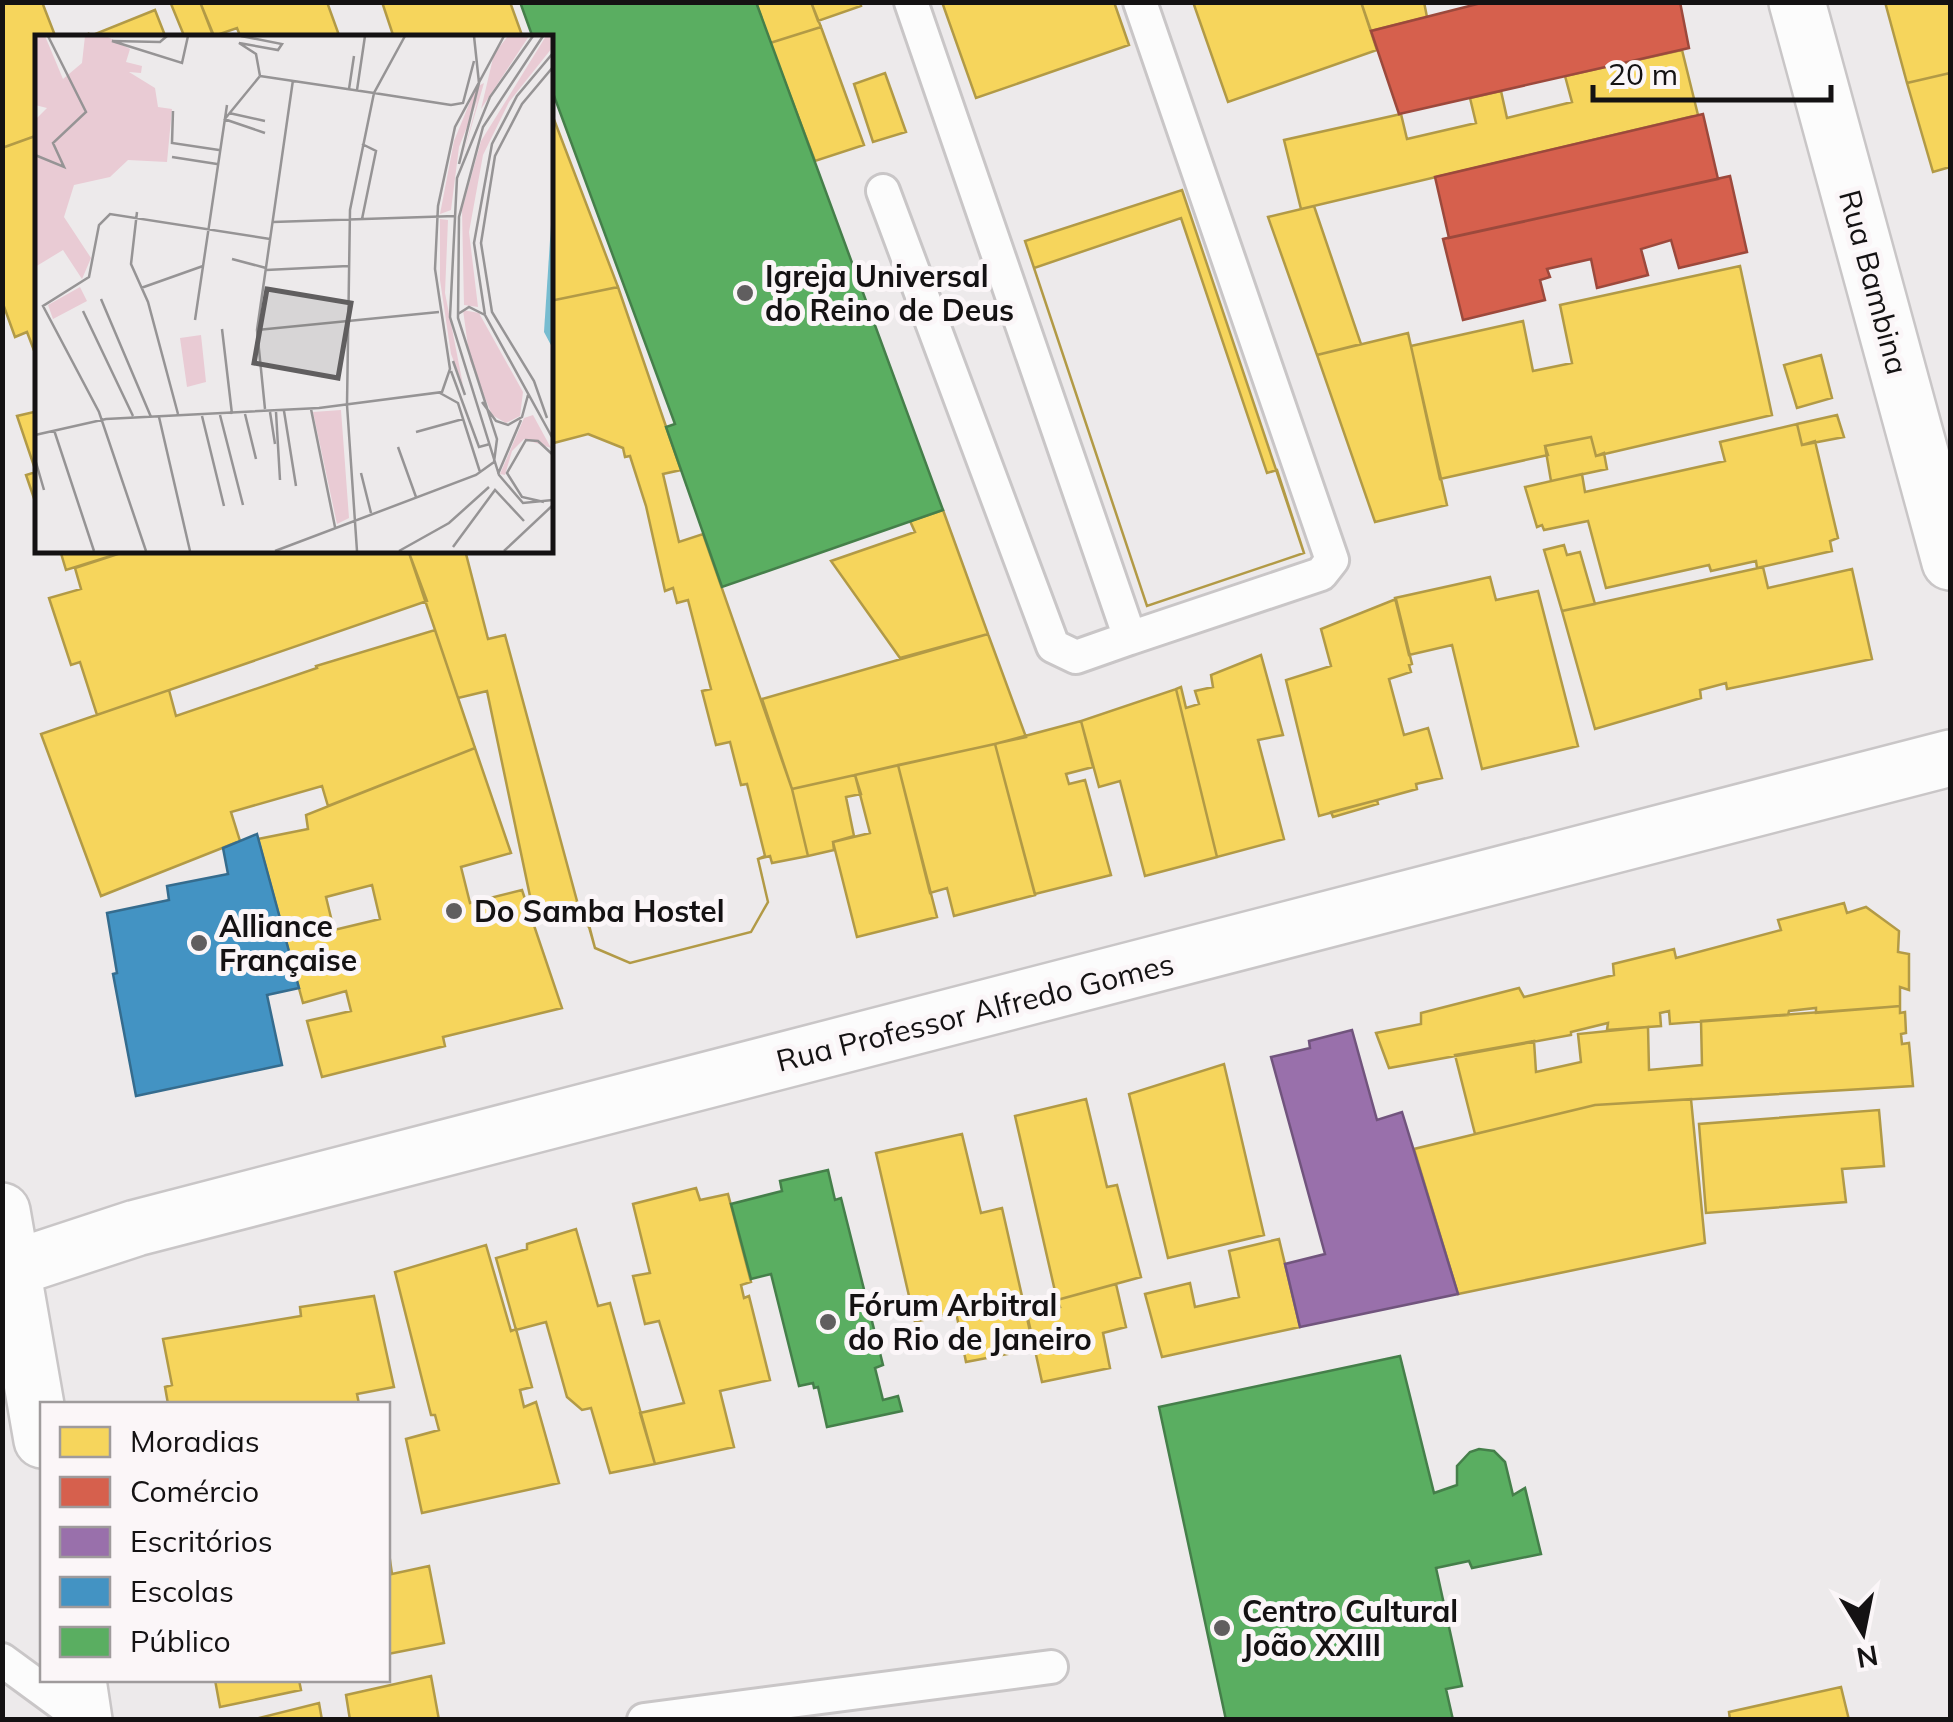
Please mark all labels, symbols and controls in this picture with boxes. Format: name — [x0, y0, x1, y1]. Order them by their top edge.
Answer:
inset map — [35, 35, 552, 552]
scale bar — [1593, 40, 1830, 102]
text: 20 m — [1608, 55, 1678, 93]
street label: Rua Bambina — [1831, 186, 1917, 378]
place label: Igreja Universal do Reino de Deus — [765, 257, 1014, 329]
marker: Igreja Universal do Reino de Deus — [734, 282, 756, 304]
place label: Do Samba Hostel — [474, 892, 725, 930]
marker: Do Samba Hostel — [443, 900, 465, 922]
place label: Alliance Française — [219, 907, 357, 979]
marker: Alliance Française — [188, 932, 210, 954]
street label: Rua Professor Alfredo Gomes — [772, 944, 1178, 1080]
place label: Fórum Arbitral do Rio de Janeiro — [848, 1286, 1092, 1358]
marker: Fórum Arbitral do Rio de Janeiro — [817, 1311, 839, 1333]
legend — [40, 1402, 390, 1682]
text: Moradias — [130, 1422, 260, 1460]
text: Comércio — [130, 1472, 259, 1510]
text: Escritórios — [130, 1522, 273, 1560]
text: Escolas — [130, 1572, 234, 1610]
north arrow — [1813, 1582, 1913, 1682]
place label: Centro Cultural João XXIII — [1242, 1592, 1458, 1664]
marker: Centro Cultural João XXIII — [1211, 1617, 1233, 1639]
text: Público — [130, 1622, 231, 1660]
text: N — [1854, 1638, 1881, 1676]

